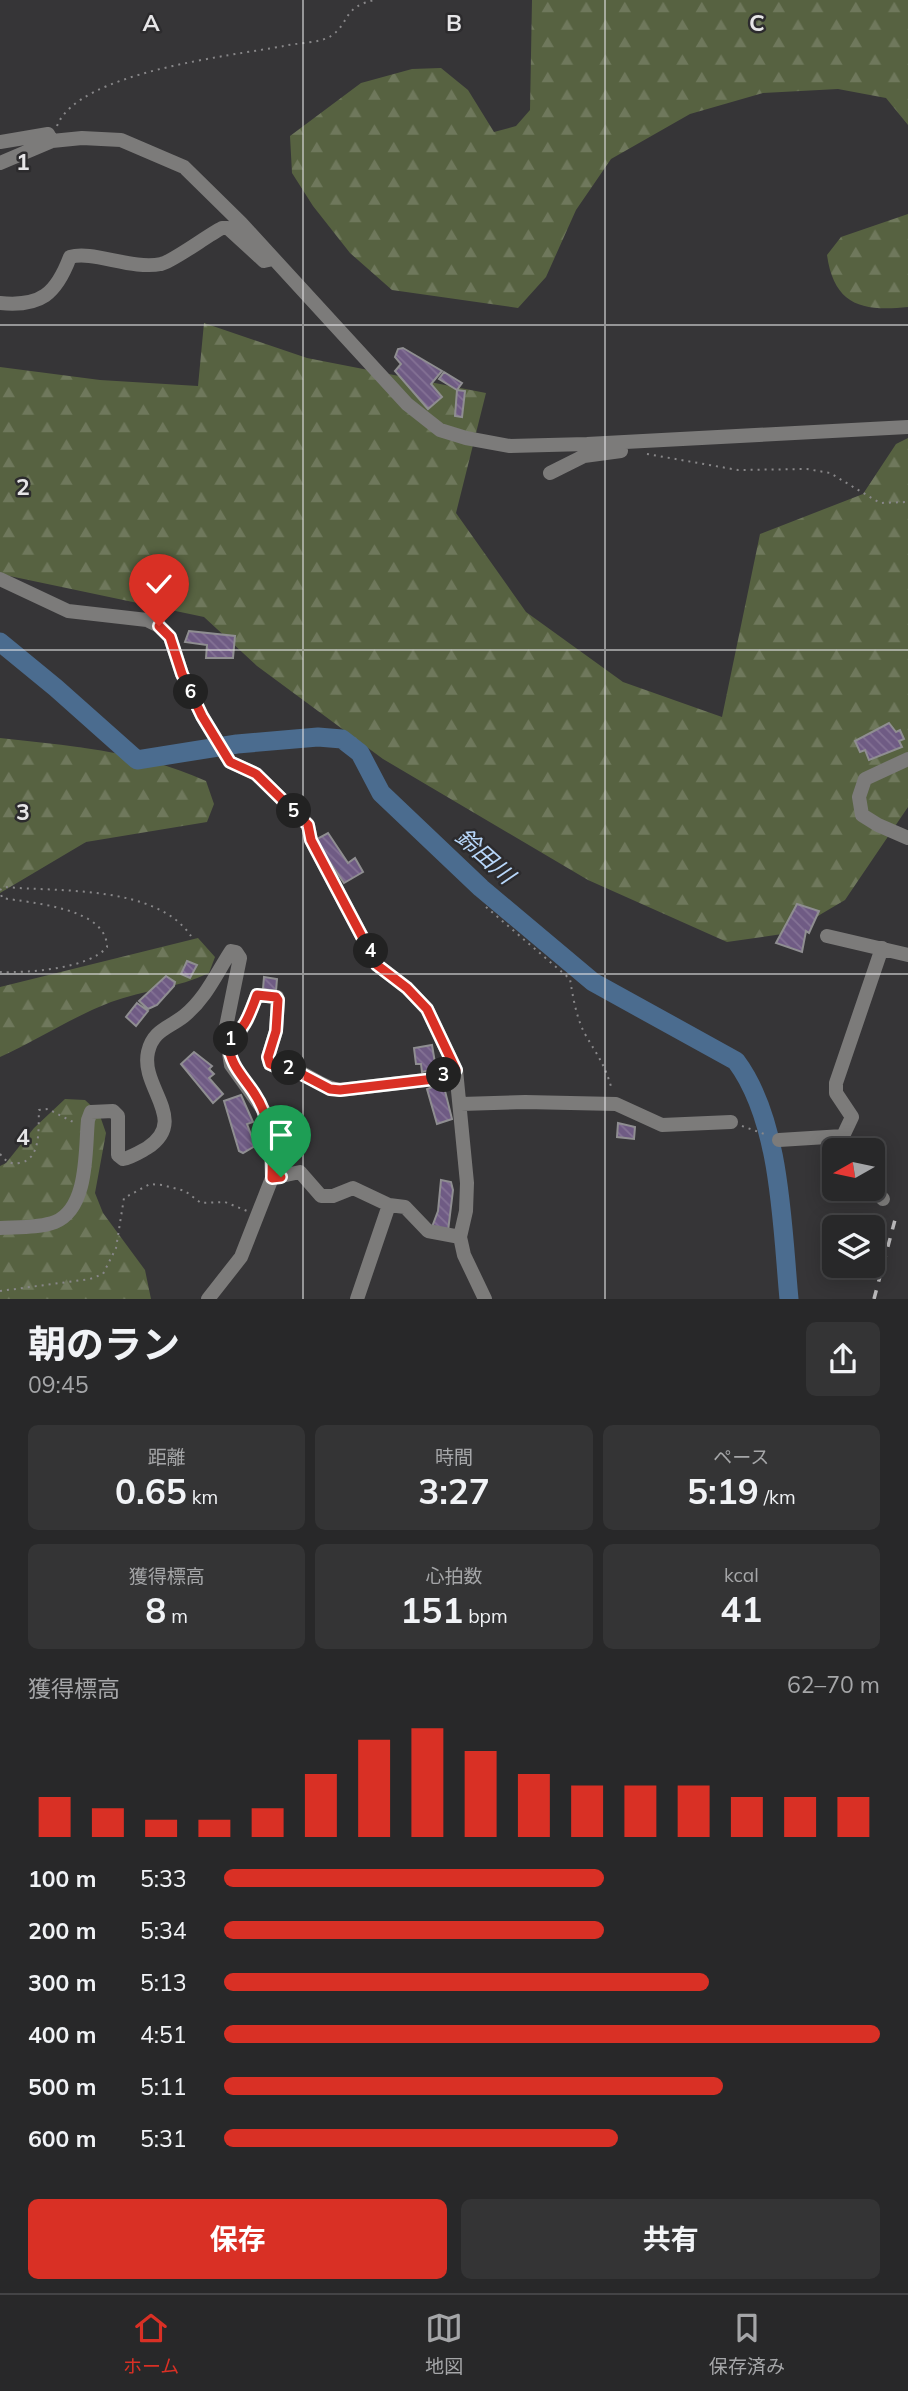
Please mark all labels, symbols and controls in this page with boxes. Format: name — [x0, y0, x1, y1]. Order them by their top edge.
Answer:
text: A — [142, 8, 160, 37]
text: B — [446, 8, 462, 37]
text: C — [749, 8, 765, 37]
text: 1 — [16, 147, 30, 176]
text: 2 — [16, 472, 30, 501]
pin — [129, 554, 189, 626]
icon: check — [140, 565, 178, 603]
pin: 6 — [174, 674, 208, 710]
text: 6 — [185, 679, 196, 703]
pin: 5 — [276, 794, 312, 828]
text: 3 — [16, 797, 30, 826]
text: 5 — [288, 798, 299, 822]
water label: 鈴田川 — [450, 822, 523, 891]
pin: 4 — [354, 934, 388, 968]
text: 4 — [365, 938, 376, 962]
pin: 1 — [214, 1021, 248, 1056]
text: 1 — [225, 1026, 236, 1050]
pin: 2 — [272, 1050, 306, 1086]
text: 2 — [283, 1055, 294, 1079]
pin: 3 — [426, 1058, 462, 1092]
text: 3 — [438, 1062, 449, 1086]
pin — [251, 1105, 311, 1177]
icon: arrive — [262, 1116, 300, 1154]
text: 4 — [16, 1122, 30, 1151]
north arrow — [822, 1138, 886, 1200]
map controls — [822, 1138, 885, 1278]
button: layers — [822, 1215, 885, 1278]
text: 朝のラン — [28, 1320, 180, 1368]
button: share — [806, 1322, 880, 1396]
text: 09:45 — [28, 1370, 88, 1399]
text: 距離 — [148, 1445, 186, 1469]
text: 時間 — [435, 1445, 473, 1469]
text: ペース — [713, 1445, 769, 1469]
text: 0.65 — [115, 1469, 187, 1513]
text: 3:27 — [418, 1469, 490, 1513]
text: 5:19 — [687, 1469, 759, 1513]
text: km — [187, 1485, 218, 1509]
text: /km — [759, 1485, 796, 1509]
text: kcal — [724, 1563, 759, 1587]
text: 獲得標高 — [129, 1564, 205, 1588]
text: 心拍数 — [425, 1564, 483, 1588]
text: 41 — [720, 1587, 762, 1631]
text: 8 — [145, 1588, 166, 1632]
text: 151 — [400, 1588, 463, 1632]
text: m — [166, 1604, 188, 1628]
text: bpm — [463, 1604, 508, 1628]
text: 62–70 m — [787, 1670, 880, 1699]
text: 獲得標高 — [28, 1674, 120, 1703]
text: 100 m — [28, 1864, 96, 1893]
text: 5:33 — [140, 1864, 187, 1893]
text: 200 m — [28, 1916, 96, 1945]
text: 5:34 — [140, 1916, 187, 1945]
text: 300 m — [28, 1968, 96, 1997]
text: 5:13 — [140, 1968, 187, 1997]
text: 400 m — [28, 2020, 96, 2049]
text: 4:51 — [140, 2020, 187, 2049]
text: 500 m — [28, 2072, 96, 2101]
text: 5:11 — [140, 2072, 187, 2101]
text: 600 m — [28, 2124, 96, 2153]
text: 5:31 — [140, 2124, 187, 2153]
button: 保存 — [28, 2199, 447, 2279]
button: 共有 — [461, 2199, 880, 2279]
tab: ホーム — [123, 2309, 179, 2378]
tab: 地図 — [425, 2309, 463, 2378]
tab: 保存済み — [709, 2309, 785, 2378]

